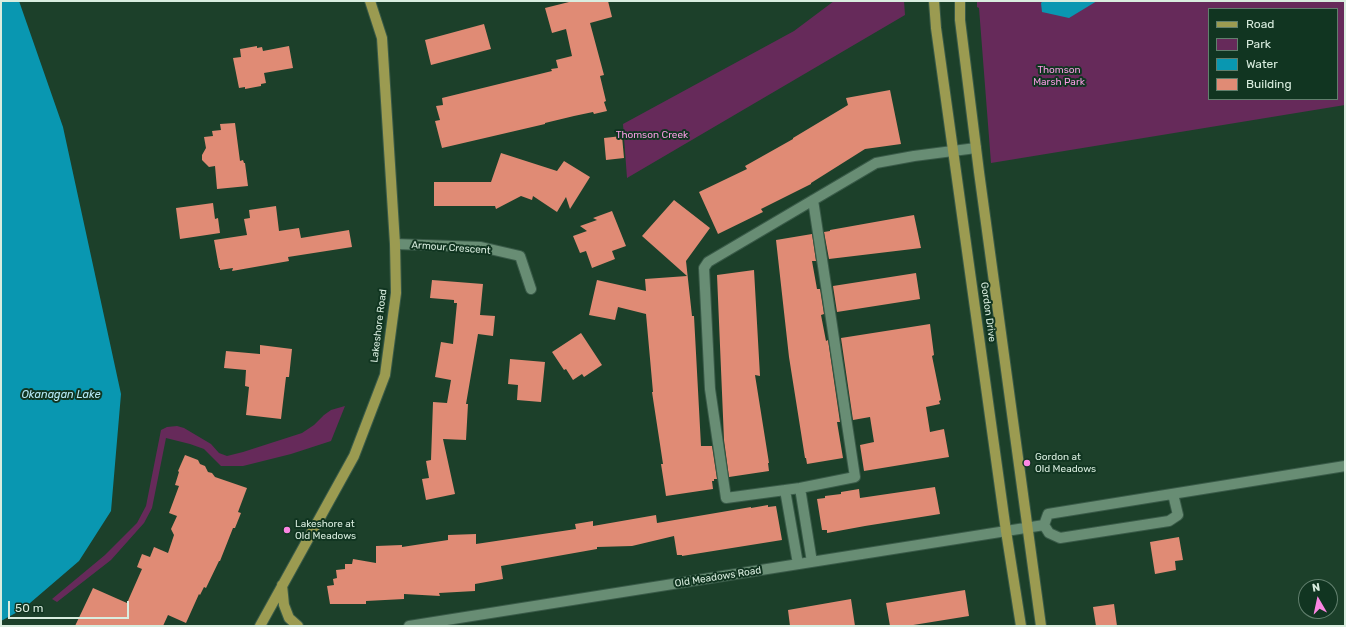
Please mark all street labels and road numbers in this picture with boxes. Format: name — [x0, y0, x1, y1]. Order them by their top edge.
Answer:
street label: Armour Crescent — [411, 239, 491, 257]
street label: Gordon Drive — [978, 281, 998, 343]
street label: Lakeshore Road — [369, 289, 389, 363]
street label: Old Meadows Road — [674, 564, 762, 590]

